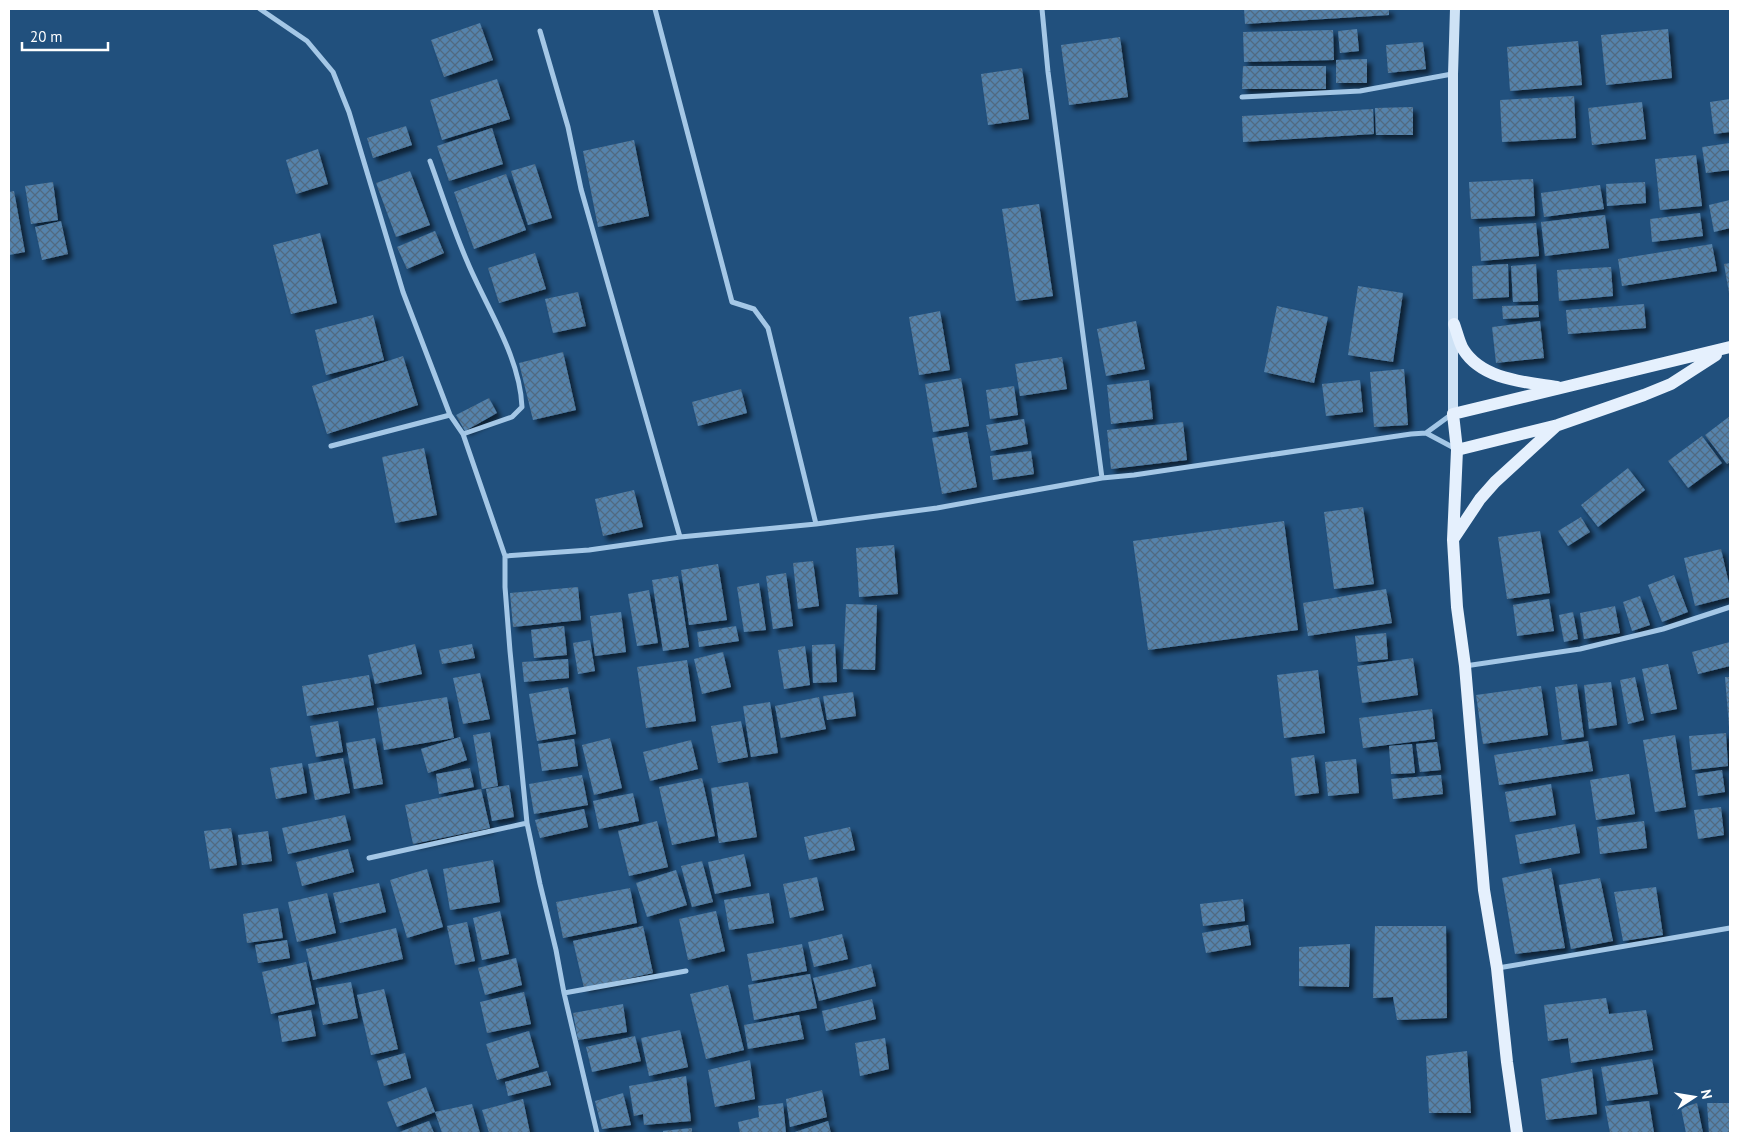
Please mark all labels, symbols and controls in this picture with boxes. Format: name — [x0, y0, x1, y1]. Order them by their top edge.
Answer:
scale bar — [22, 20, 109, 52]
text: 20 m — [30, 27, 63, 46]
north arrow — [1669, 1072, 1719, 1122]
text: N — [1697, 1088, 1716, 1101]

